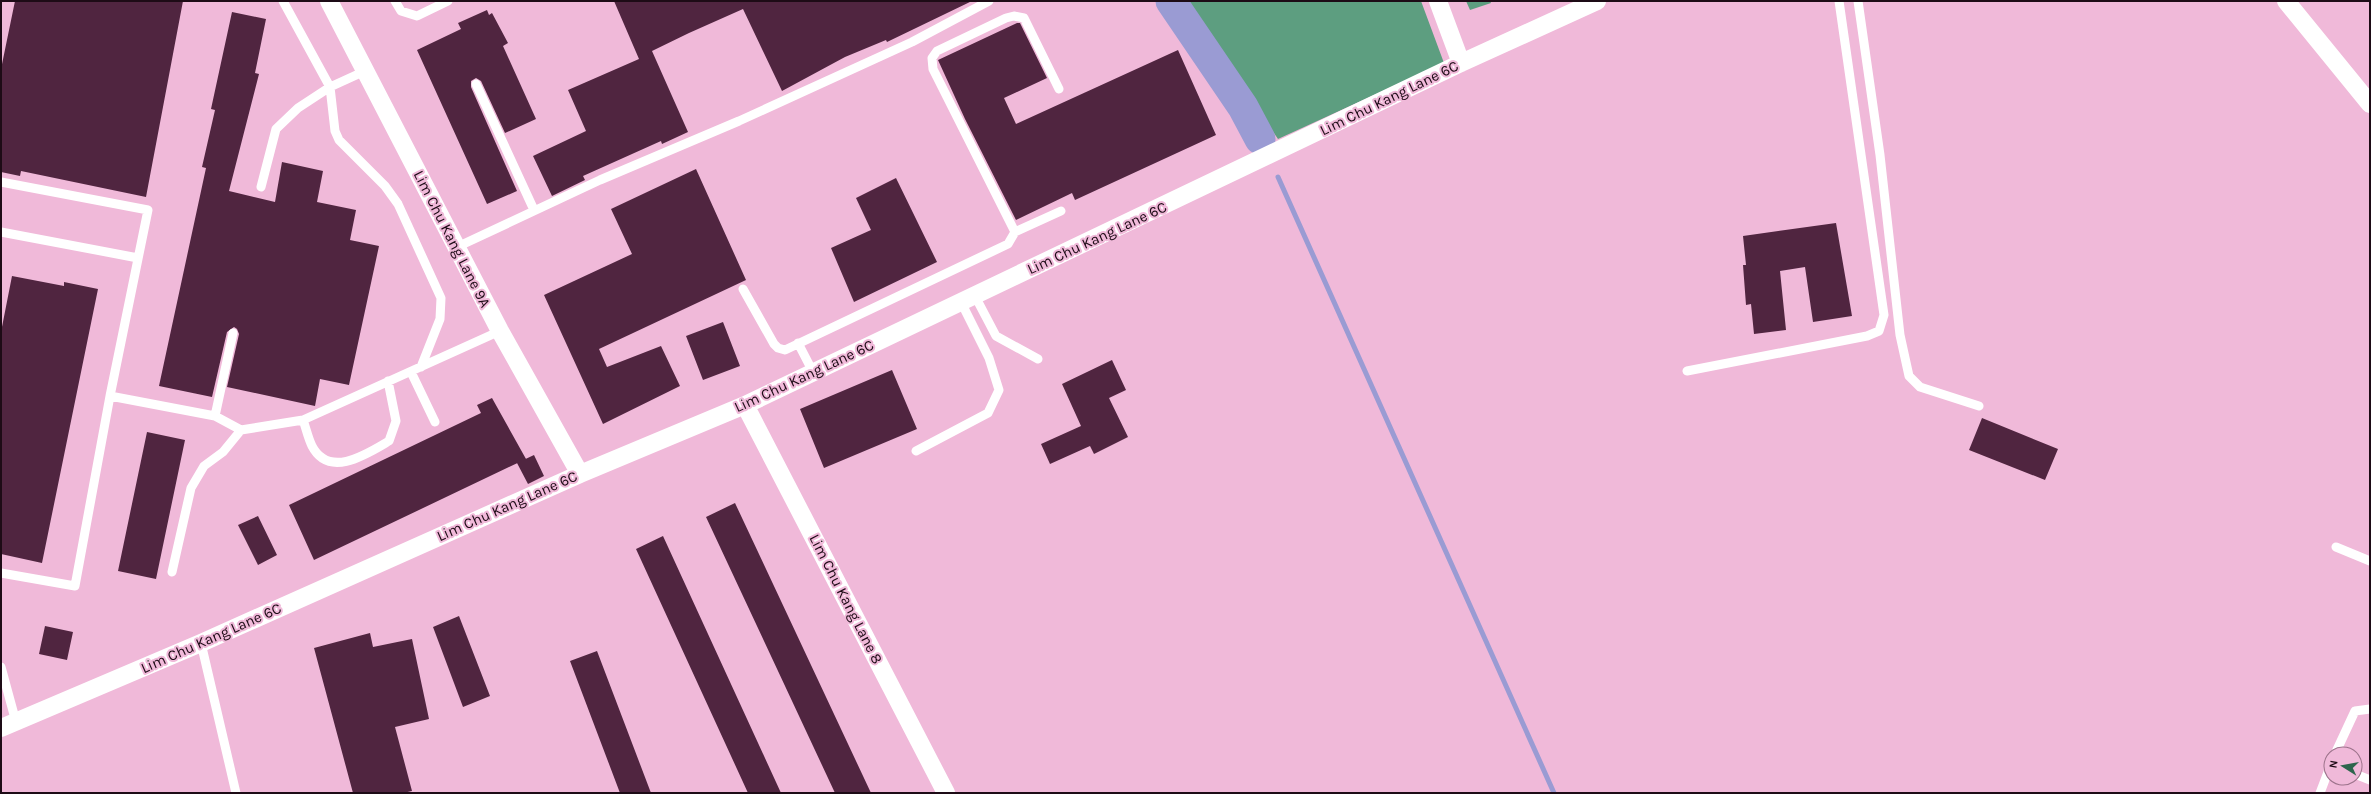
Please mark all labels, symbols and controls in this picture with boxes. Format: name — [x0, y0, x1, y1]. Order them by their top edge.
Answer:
street label: Lim Chu Kang Lane 6C — [1317, 57, 1461, 139]
street label: Lim Chu Kang Lane 9A — [410, 167, 495, 311]
street label: Lim Chu Kang Lane 6C — [1024, 198, 1170, 278]
street label: Lim Chu Kang Lane 6C — [731, 336, 877, 416]
street label: Lim Chu Kang Lane 6C — [434, 467, 580, 545]
street label: Lim Chu Kang Lane 8 — [805, 531, 887, 667]
street label: Lim Chu Kang Lane 6C — [138, 599, 284, 677]
north arrow — [2323, 746, 2363, 786]
text: N — [2327, 759, 2341, 769]

